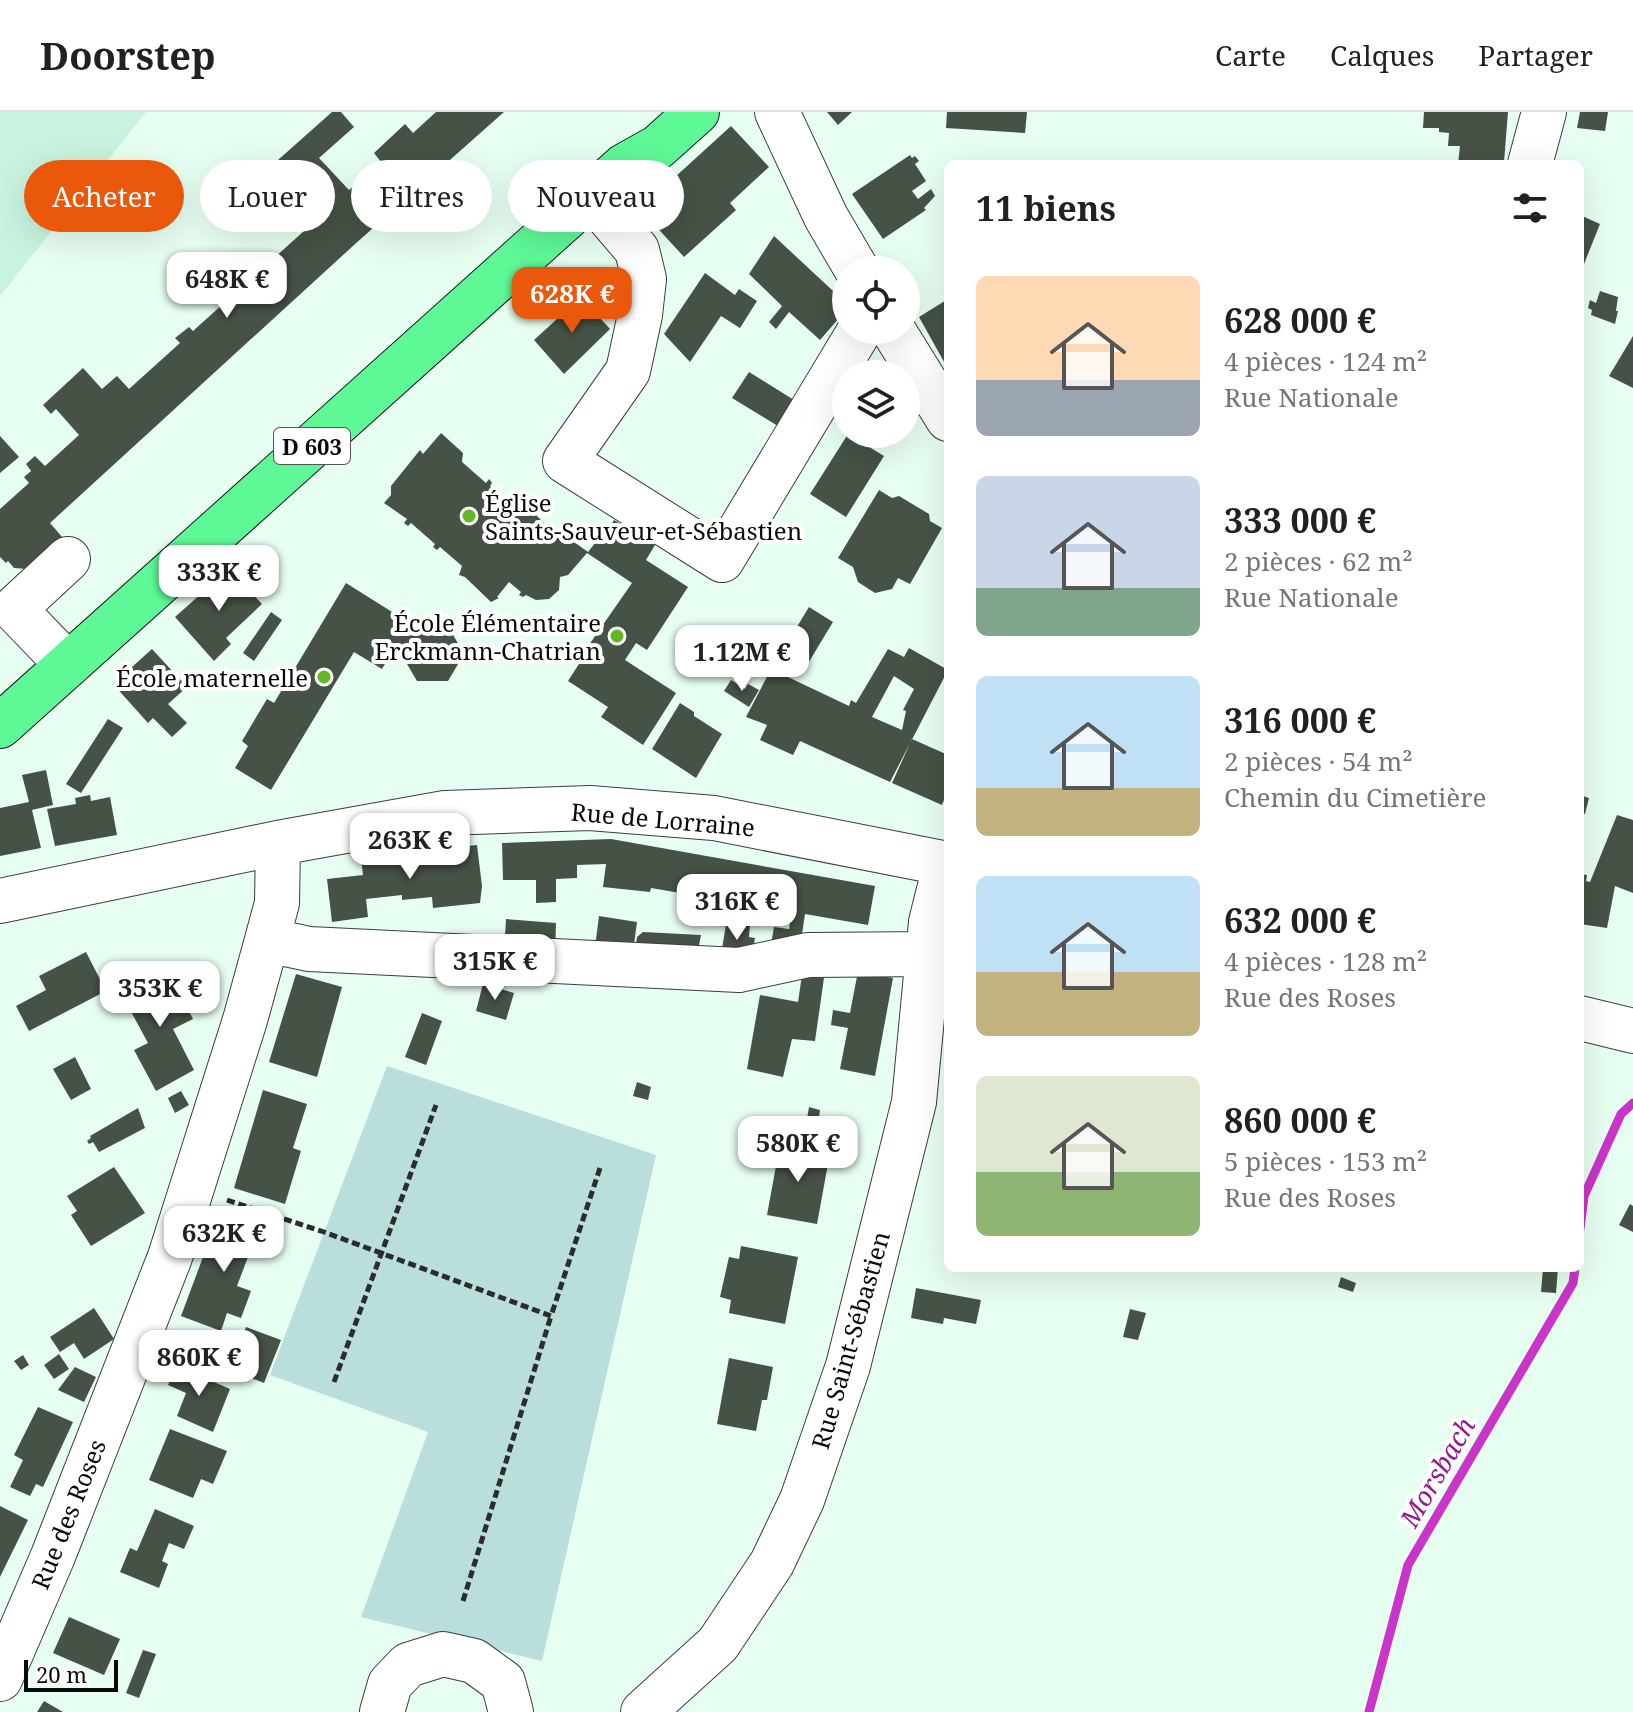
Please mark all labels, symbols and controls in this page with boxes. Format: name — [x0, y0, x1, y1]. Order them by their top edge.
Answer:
text: Doorstep — [40, 29, 216, 81]
text: Carte — [1215, 36, 1286, 74]
text: Calques — [1330, 36, 1434, 74]
text: Partager — [1478, 36, 1593, 74]
chip: Acheter — [24, 160, 184, 232]
chip: Louer — [200, 160, 335, 232]
chip: Filtres — [351, 160, 492, 232]
chip: Nouveau — [508, 160, 684, 232]
text: 11 biens — [976, 185, 1116, 231]
icon: filters — [1508, 186, 1552, 230]
pin: 648K € — [162, 252, 292, 320]
map controls — [832, 256, 920, 448]
button: locate — [832, 256, 920, 344]
text: 648K € — [185, 260, 269, 296]
pin: 628K € — [507, 267, 637, 335]
text: 628K € — [530, 275, 614, 311]
text: 628 000 € — [1224, 297, 1376, 343]
icon: home — [1040, 308, 1136, 404]
text: 4 pièces · 124 m² — [1224, 343, 1427, 379]
button: layers — [832, 360, 920, 448]
text: Rue Nationale — [1224, 379, 1399, 415]
road number: D 603 — [274, 428, 350, 464]
place label: Église Saints-Sauveur-et-Sébastien — [485, 486, 802, 547]
text: 333 000 € — [1224, 497, 1376, 543]
marker: Église Saints-Sauveur-et-Sébastien — [460, 507, 478, 525]
icon: home — [1040, 508, 1136, 604]
text: 2 pièces · 62 m² — [1224, 543, 1413, 579]
pin: 333K € — [154, 545, 284, 613]
text: 333K € — [177, 553, 261, 589]
text: Rue Nationale — [1224, 579, 1399, 615]
place label: École Élémentaire Erckmann-Chatrian — [374, 606, 601, 667]
pin: 1.12M € — [668, 625, 816, 693]
marker: École Élémentaire Erckmann-Chatrian — [608, 627, 626, 645]
text: 1.12M € — [693, 633, 791, 669]
place label: École maternelle — [116, 661, 308, 694]
marker: École maternelle — [315, 668, 333, 686]
text: 316 000 € — [1224, 697, 1376, 743]
icon: home — [1040, 708, 1136, 804]
text: 2 pièces · 54 m² — [1224, 743, 1413, 779]
text: Chemin du Cimetière — [1224, 779, 1486, 815]
street label: Rue de Lorraine — [570, 795, 756, 843]
pin: 263K € — [345, 813, 475, 881]
text: 263K € — [368, 821, 452, 857]
pin: 316K € — [672, 874, 802, 942]
text: 316K € — [695, 882, 779, 918]
text: 632 000 € — [1224, 897, 1376, 943]
icon: home — [1040, 908, 1136, 1004]
pin: 315K € — [430, 934, 560, 1002]
text: 315K € — [453, 942, 537, 978]
text: 4 pièces · 128 m² — [1224, 943, 1427, 979]
pin: 353K € — [95, 961, 225, 1029]
text: 353K € — [118, 969, 202, 1005]
text: Rue des Roses — [1224, 979, 1396, 1015]
text: 860 000 € — [1224, 1097, 1376, 1143]
icon: home — [1040, 1108, 1136, 1204]
pin: 580K € — [733, 1116, 863, 1184]
text: 580K € — [756, 1124, 840, 1160]
text: 5 pièces · 153 m² — [1224, 1143, 1427, 1179]
text: Rue des Roses — [1224, 1179, 1396, 1215]
pin: 632K € — [159, 1206, 289, 1274]
text: 632K € — [182, 1214, 266, 1250]
street label: Rue Saint-Sébastien — [803, 1227, 897, 1453]
pin: 860K € — [134, 1330, 264, 1398]
text: 860K € — [157, 1338, 241, 1374]
water label: Morsbach — [1391, 1410, 1483, 1534]
street label: Rue des Roses — [23, 1434, 113, 1594]
scale bar — [24, 1656, 118, 1692]
text: 20 m — [36, 1659, 87, 1689]

